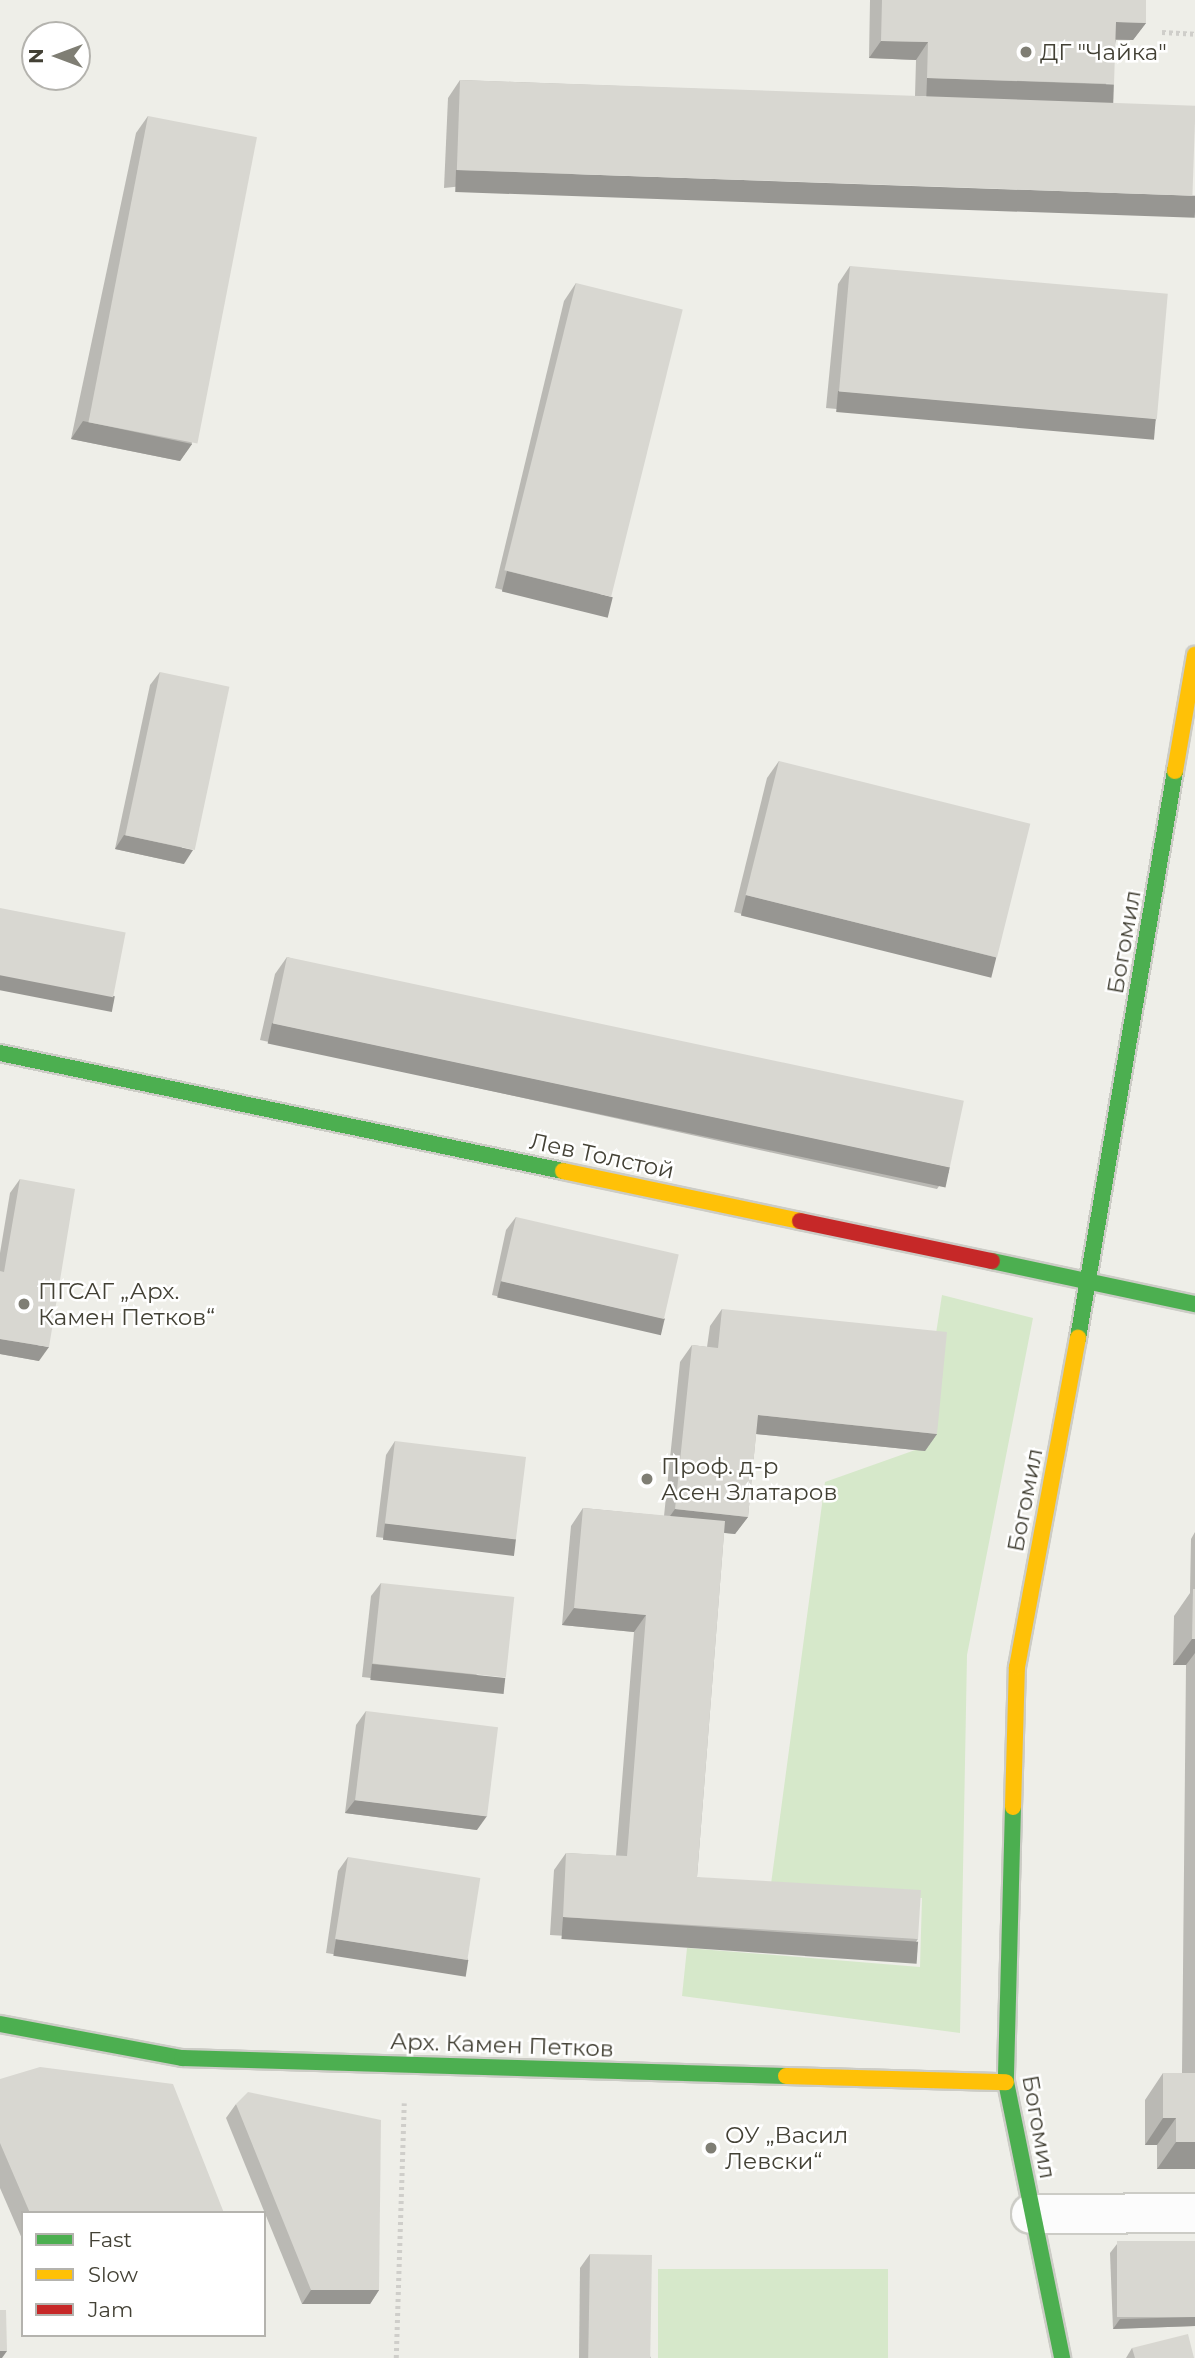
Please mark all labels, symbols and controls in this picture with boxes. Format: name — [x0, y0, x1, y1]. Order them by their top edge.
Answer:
north arrow — [21, 21, 91, 91]
place label: ДГ "Чайка" — [1040, 38, 1167, 66]
marker: ДГ "Чайка" — [1018, 44, 1034, 60]
text: N — [25, 48, 48, 64]
street label: Богомил — [1101, 888, 1147, 996]
street label: Лев Толстой — [527, 1127, 677, 1185]
place label: ПГСАГ „Арх. Камен Петков“ — [38, 1277, 215, 1331]
marker: ПГСАГ „Арх. Камен Петков“ — [16, 1296, 32, 1312]
street label: Богомил — [1001, 1446, 1049, 1554]
place label: Проф. д-р Асен Златаров — [661, 1452, 837, 1506]
marker: Проф. д-р Асен Златаров — [639, 1471, 655, 1487]
street label: Арх. Камен Петков — [390, 2027, 614, 2063]
street label: Богомил — [1016, 2073, 1062, 2181]
place label: ОУ „Васил Левски“ — [725, 2121, 848, 2175]
marker: ОУ „Васил Левски“ — [703, 2140, 719, 2156]
legend — [21, 2211, 266, 2337]
text: Fast — [88, 2227, 132, 2252]
text: Slow — [88, 2262, 138, 2287]
text: Jam — [88, 2297, 133, 2322]

